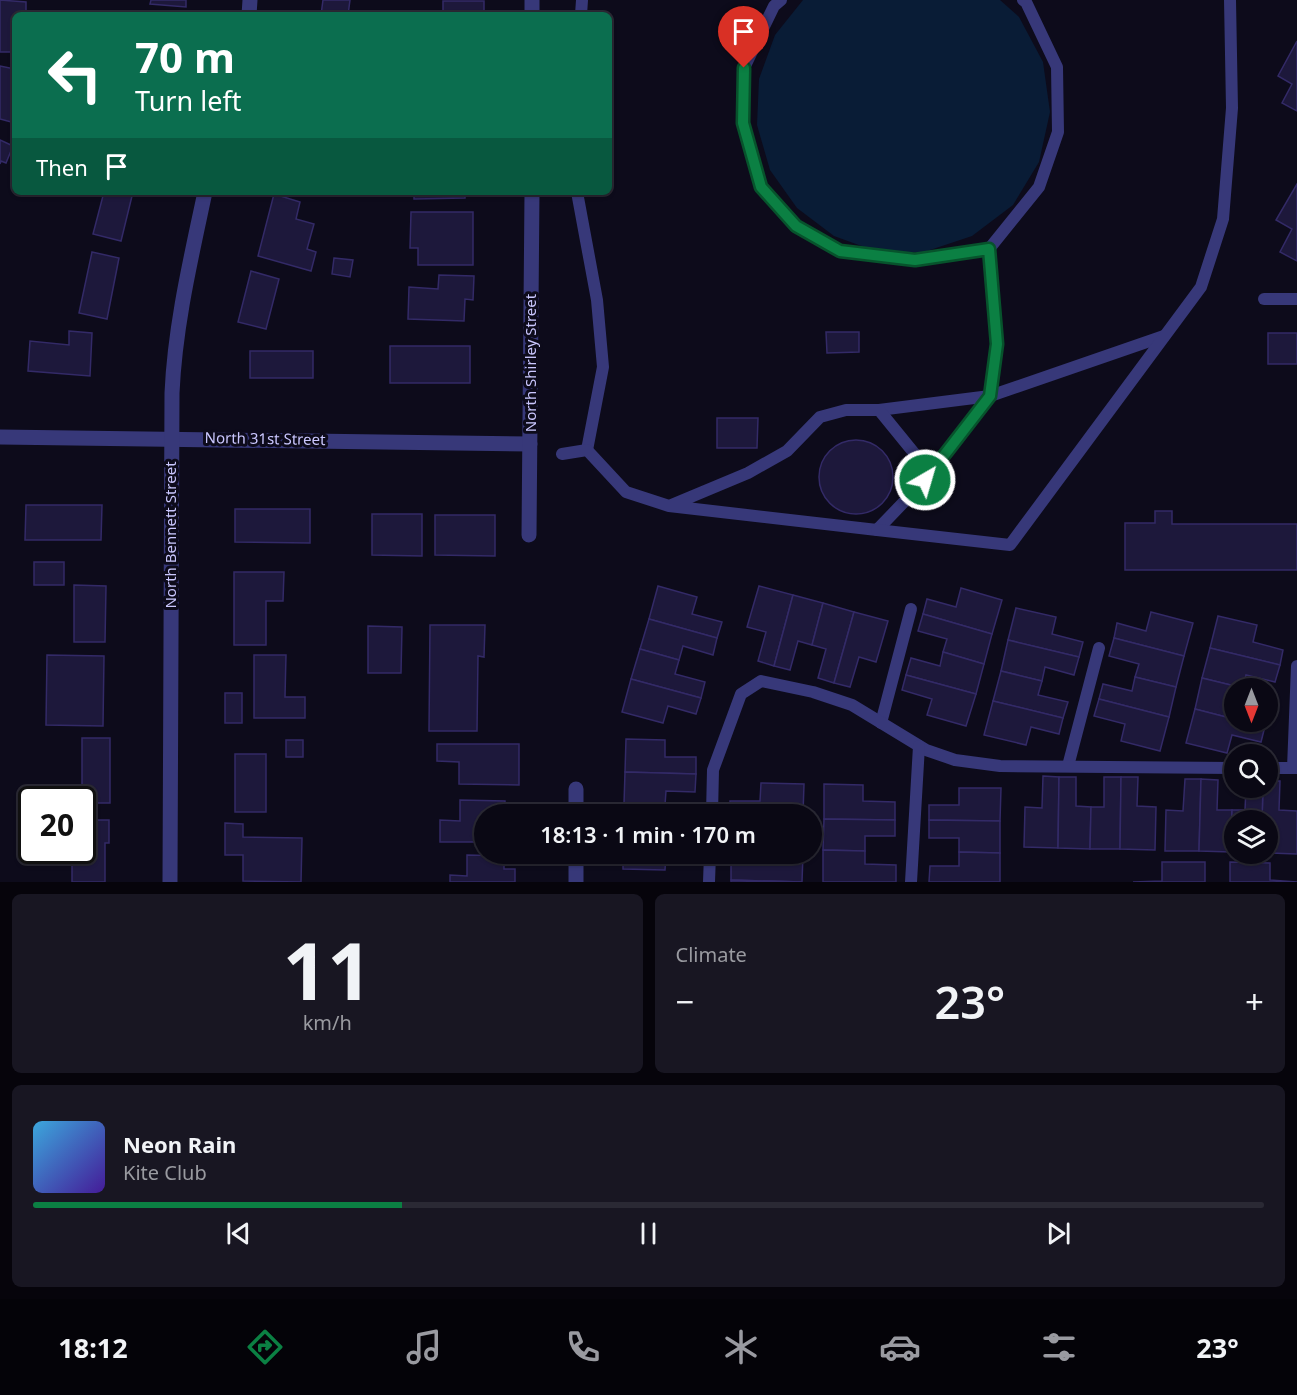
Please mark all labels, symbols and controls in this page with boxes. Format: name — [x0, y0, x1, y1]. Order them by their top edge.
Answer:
pin — [718, 6, 769, 68]
icon: arrive — [727, 15, 760, 48]
text: 70 m — [135, 28, 235, 85]
icon: left — [36, 36, 114, 114]
text: Turn left — [135, 82, 241, 119]
icon: arrive — [100, 150, 133, 183]
text: Then — [36, 152, 88, 182]
street label: North Shirley Street — [520, 293, 540, 432]
street label: North 31st Street — [204, 427, 326, 449]
position arrow — [893, 448, 957, 512]
street label: North Bennett Street — [160, 461, 180, 609]
north arrow — [1224, 678, 1278, 732]
map controls — [1224, 678, 1278, 864]
button: search — [1224, 744, 1278, 798]
speed limit sign: 20 — [18, 786, 96, 864]
button: layers — [1224, 810, 1278, 864]
text: 18:13 · 1 min · 170 m — [540, 819, 756, 849]
text: 11 — [283, 917, 372, 1023]
text: Climate — [676, 941, 747, 968]
text: 23° — [934, 971, 1005, 1032]
text: − — [676, 979, 694, 1024]
text: + — [1245, 979, 1264, 1024]
text: km/h — [303, 1009, 352, 1036]
text: Neon Rain — [123, 1129, 236, 1159]
text: Kite Club — [123, 1159, 207, 1186]
icon: previous — [222, 1217, 255, 1250]
icon: pause — [632, 1217, 665, 1250]
icon: next — [1042, 1217, 1075, 1250]
icon: directions — [244, 1326, 286, 1368]
icon: music — [403, 1326, 445, 1368]
icon: phone — [562, 1326, 604, 1368]
icon: climate — [720, 1326, 762, 1368]
icon: car — [879, 1326, 921, 1368]
icon: filters — [1038, 1326, 1080, 1368]
text: 18:12 — [58, 1329, 128, 1366]
text: 23° — [1196, 1329, 1239, 1366]

